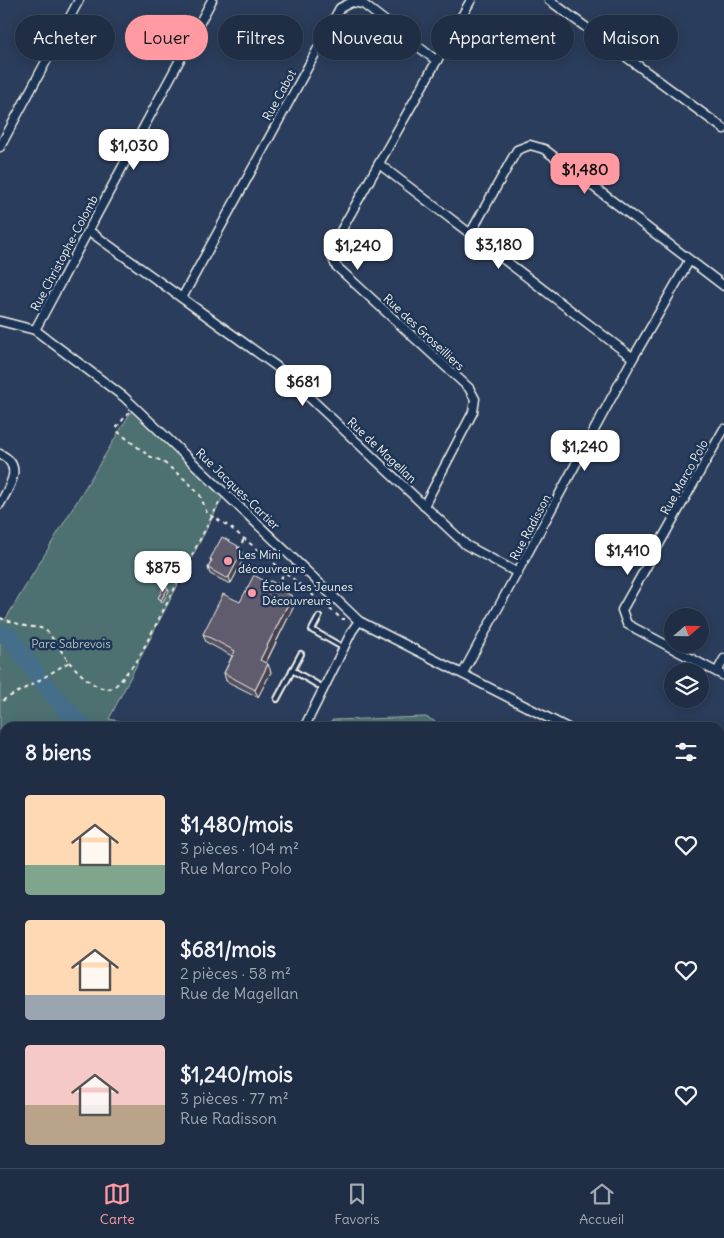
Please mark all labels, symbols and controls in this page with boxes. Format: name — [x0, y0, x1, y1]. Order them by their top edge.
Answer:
chip: Acheter — [15, 15, 115, 60]
chip: Louer — [125, 15, 208, 60]
chip: Filtres — [218, 15, 303, 60]
chip: Nouveau — [313, 15, 421, 60]
chip: Appartement — [431, 15, 574, 60]
chip: Maison — [584, 15, 678, 60]
street label: Rue Cabot — [259, 67, 299, 123]
pin: $1,030 — [93, 128, 175, 171]
text: $1,030 — [110, 135, 158, 155]
pin: $1,480 — [544, 152, 626, 195]
text: $1,480 — [562, 159, 609, 179]
street label: Rue Christophe-Colomb — [27, 192, 101, 313]
pin: $1,240 — [317, 228, 399, 271]
pin: $3,180 — [458, 228, 540, 270]
text: $3,180 — [476, 234, 522, 254]
text: $1,240 — [335, 235, 381, 255]
street label: Rue des Groseilliers — [380, 291, 468, 373]
pin: $681 — [273, 364, 333, 407]
text: $681 — [286, 371, 320, 391]
street label: Rue de Magellan — [344, 414, 420, 486]
pin: $1,240 — [544, 430, 626, 472]
text: $1,240 — [562, 436, 608, 456]
street label: Rue Marco Polo — [657, 436, 711, 517]
street label: Rue Jacques-Cartier — [193, 445, 283, 533]
street label: Rue Radisson — [506, 491, 554, 563]
pin: $1,410 — [587, 534, 669, 576]
text: $1,410 — [606, 540, 650, 560]
place label: Les Mini découvreurs — [238, 547, 305, 576]
pin: $875 — [133, 550, 193, 593]
marker: Les Mini découvreurs — [222, 555, 234, 567]
text: $875 — [145, 557, 181, 577]
place label: École Les Jeunes Découvreurs — [262, 579, 353, 608]
marker: École Les Jeunes Découvreurs — [246, 587, 258, 599]
north arrow — [664, 608, 709, 652]
map controls — [664, 608, 709, 708]
park label: Parc Sabrevois — [31, 636, 111, 651]
button: layers — [664, 663, 709, 708]
icon: filters — [672, 738, 700, 766]
text: 8 biens — [25, 739, 91, 766]
text: $1,480/mois — [180, 811, 293, 838]
icon: home — [65, 815, 125, 875]
icon: heart — [672, 831, 700, 859]
text: 3 pièces · 104 m² — [180, 838, 299, 858]
text: Rue Marco Polo — [180, 858, 292, 878]
text: $681/mois — [180, 936, 276, 963]
icon: home — [65, 940, 125, 1000]
icon: heart — [672, 956, 700, 984]
text: 2 pièces · 58 m² — [180, 963, 291, 983]
text: Rue de Magellan — [180, 983, 299, 1003]
text: $1,240/mois — [180, 1061, 293, 1088]
icon: home — [65, 1065, 125, 1125]
icon: heart — [672, 1081, 700, 1109]
text: 3 pièces · 77 m² — [180, 1088, 289, 1108]
text: Rue Radisson — [180, 1108, 277, 1128]
tab: Carte — [100, 1180, 135, 1228]
tab: Favoris — [334, 1180, 380, 1228]
tab: Accueil — [579, 1180, 624, 1228]

